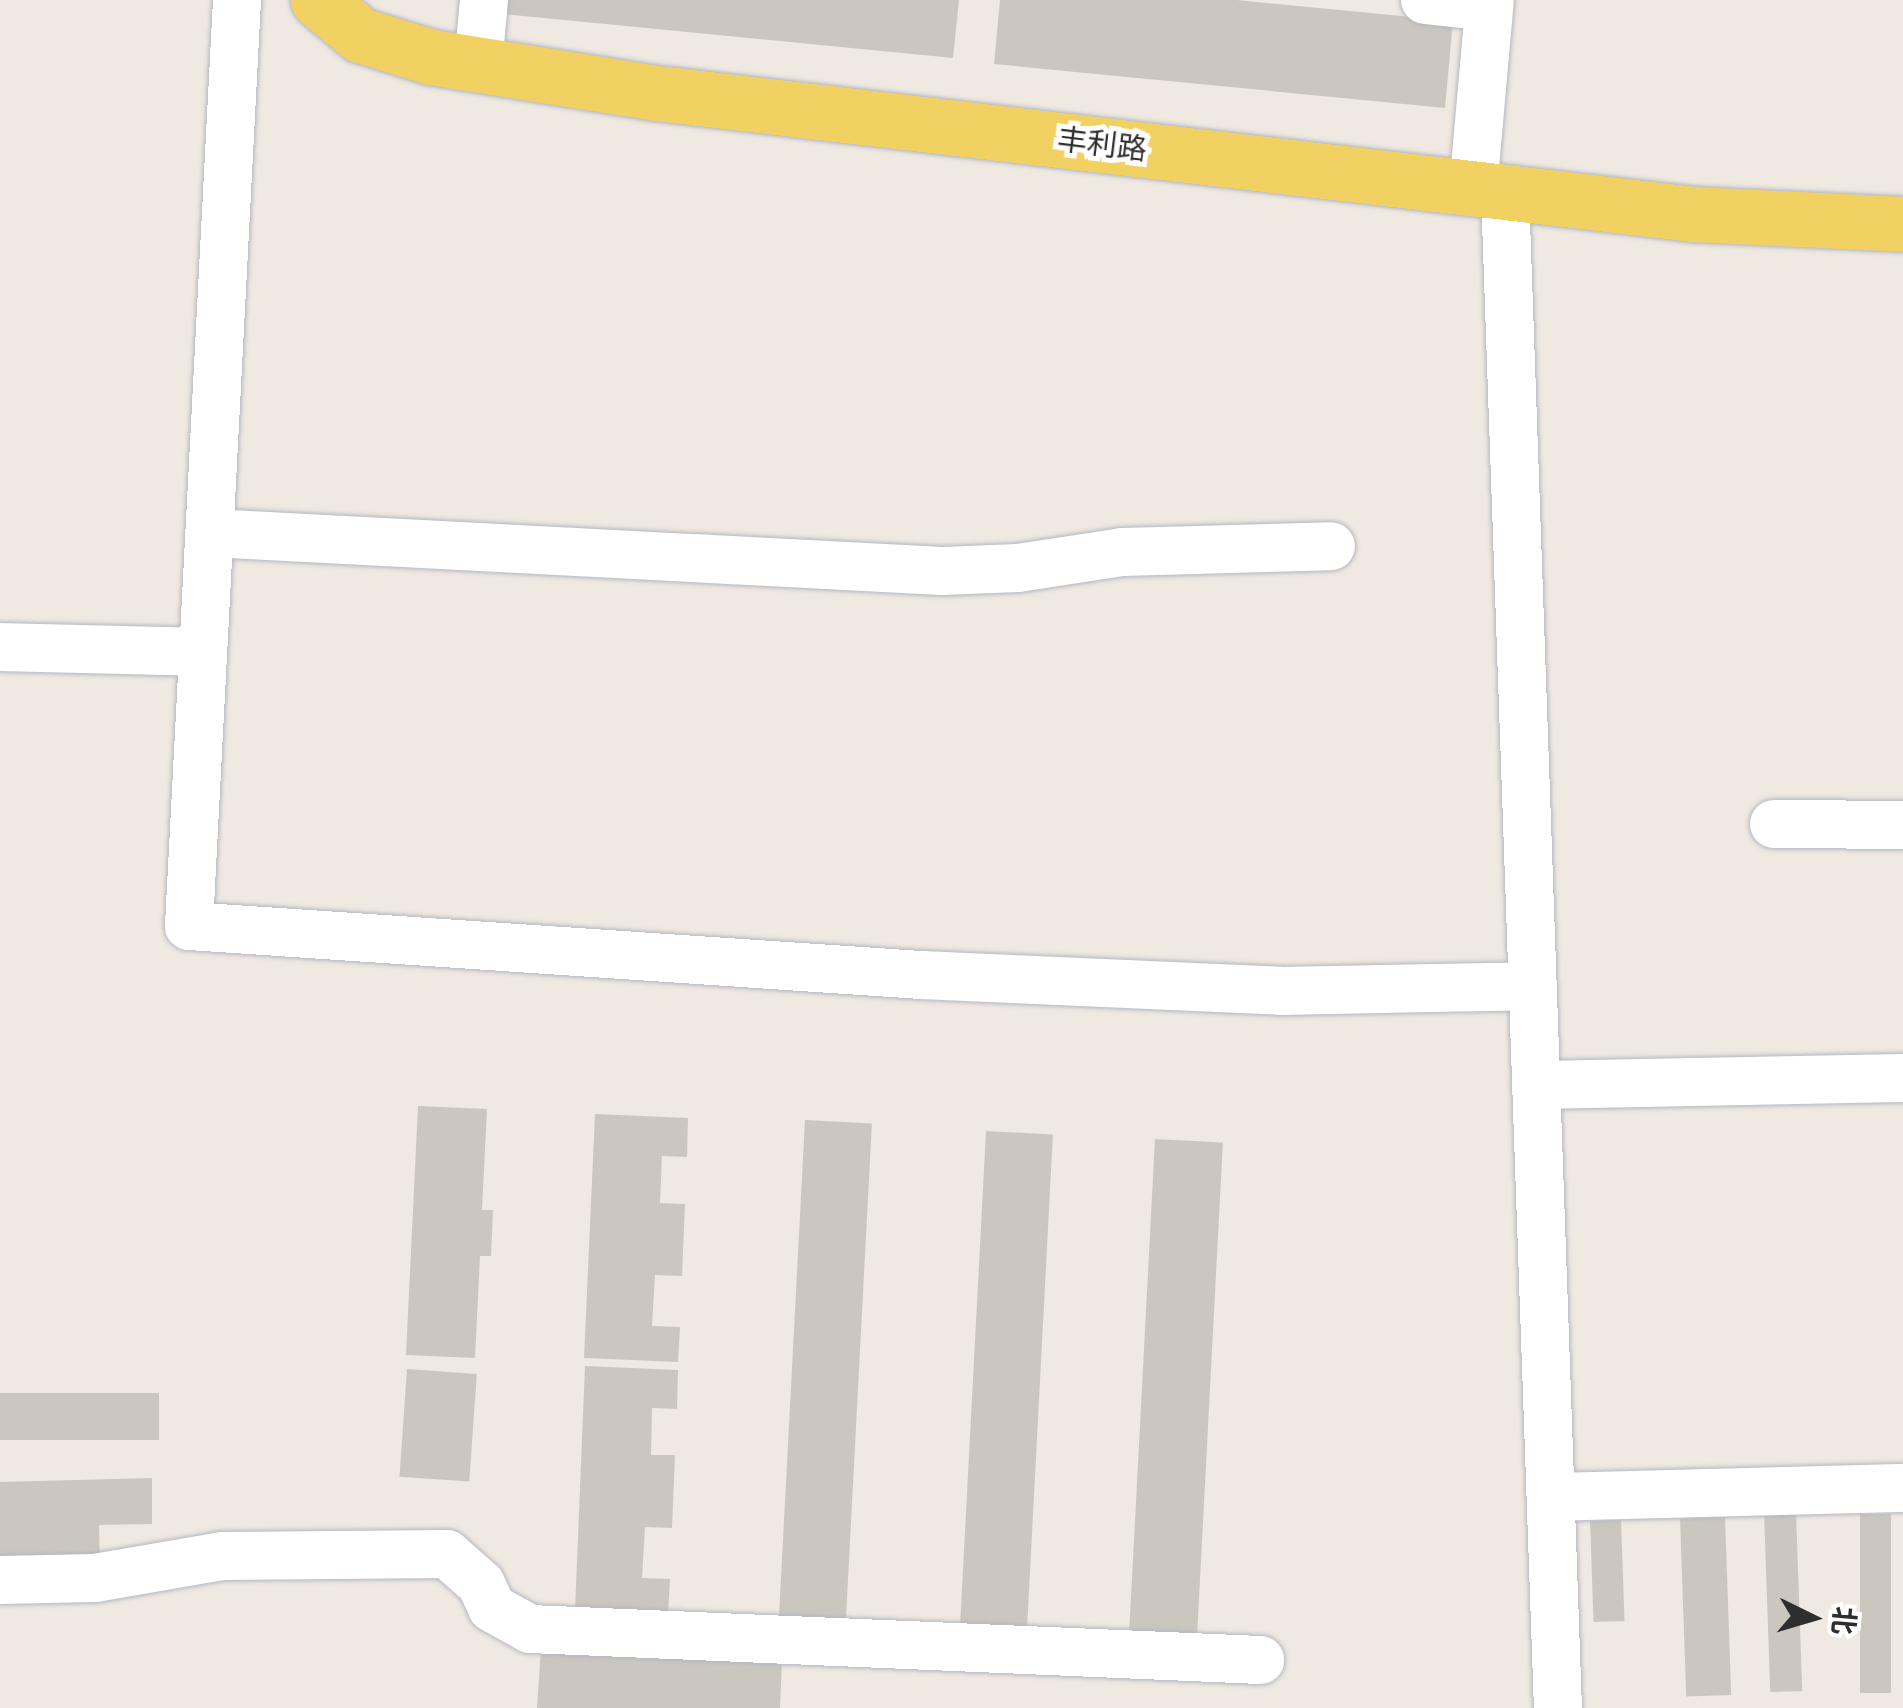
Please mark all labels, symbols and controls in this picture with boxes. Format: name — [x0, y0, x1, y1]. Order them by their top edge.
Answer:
street label: 丰利路 — [1055, 122, 1149, 168]
north arrow — [1763, 1568, 1863, 1668]
text: 北 — [1824, 1605, 1863, 1636]

